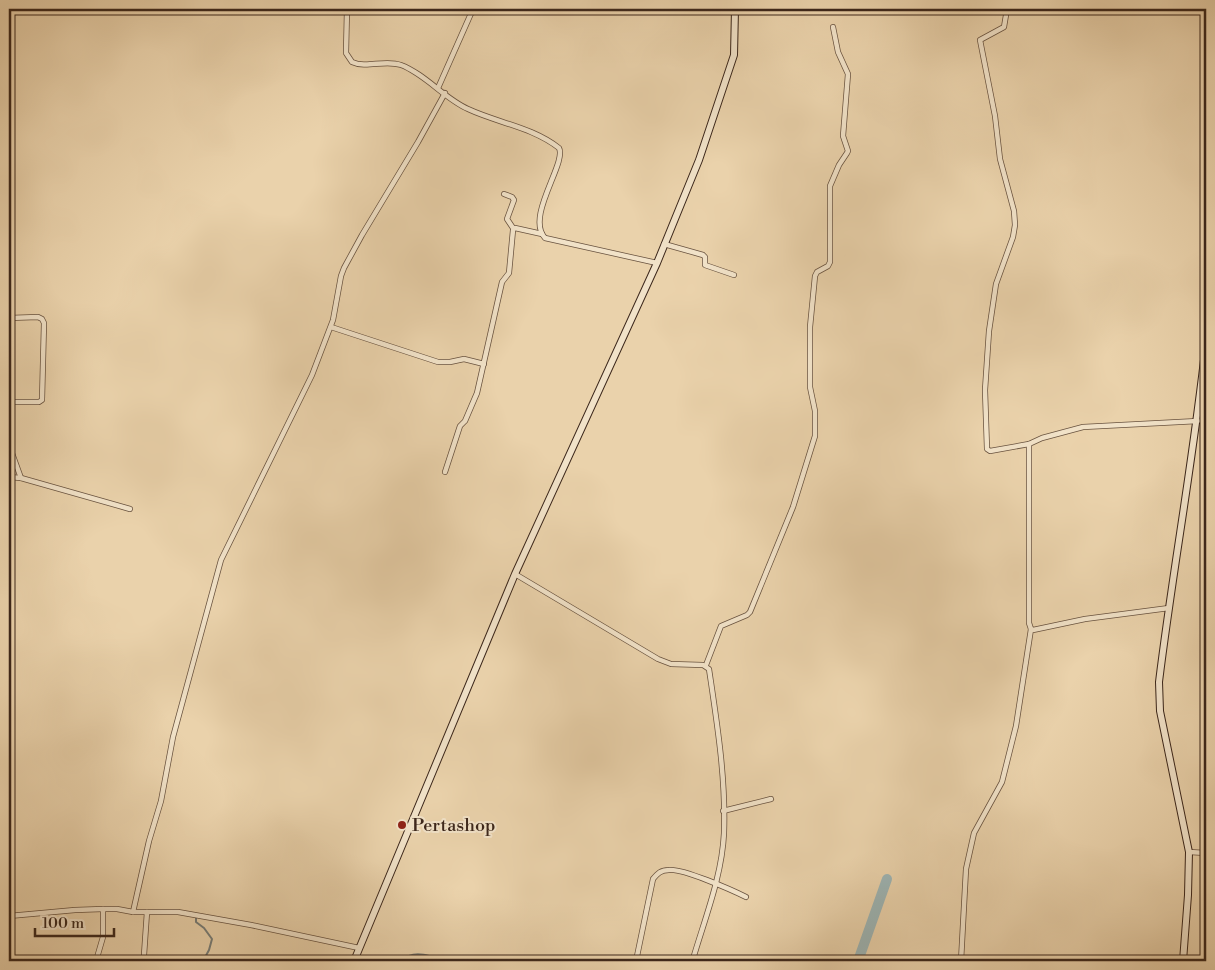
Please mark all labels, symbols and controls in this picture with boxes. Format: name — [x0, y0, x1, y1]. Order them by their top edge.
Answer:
place label: Pertashop — [412, 814, 495, 837]
marker: Pertashop — [396, 819, 408, 831]
scale bar — [35, 905, 114, 937]
text: 100 m — [42, 914, 84, 933]

